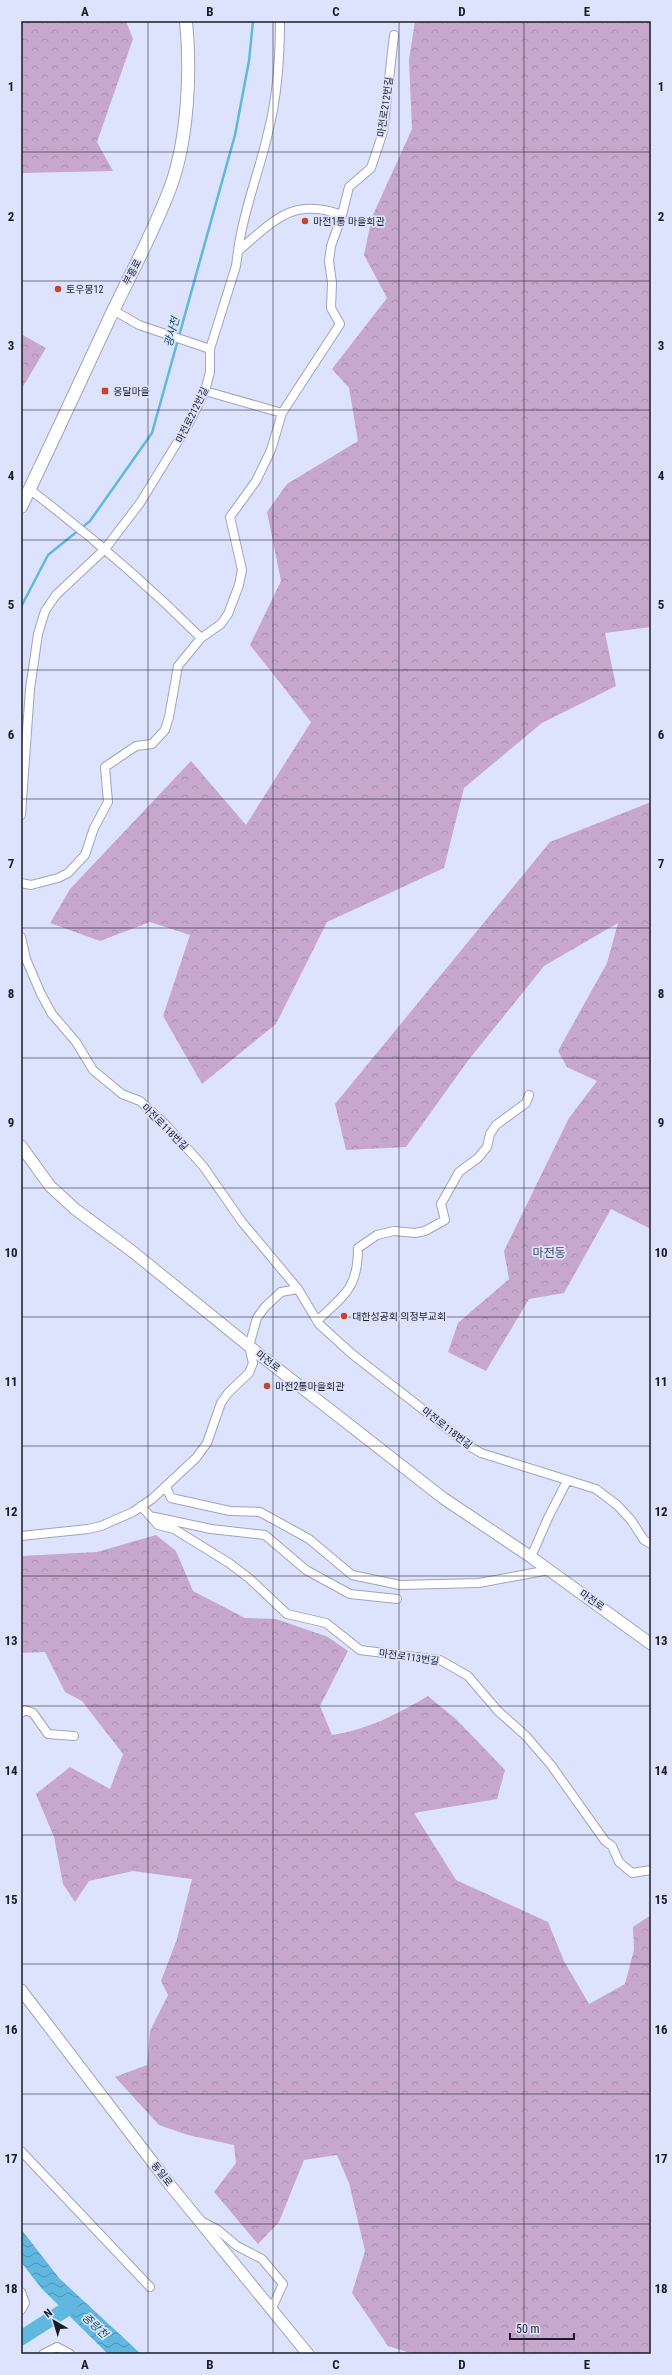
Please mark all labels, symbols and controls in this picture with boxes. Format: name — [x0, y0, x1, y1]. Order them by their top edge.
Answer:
text: A — [81, 4, 89, 19]
text: B — [206, 4, 214, 19]
text: C — [332, 4, 340, 19]
text: D — [458, 4, 466, 19]
text: E — [584, 4, 591, 19]
street label: 마전로212번길 — [375, 76, 395, 138]
text: 1 — [8, 79, 14, 94]
text: 1 — [658, 79, 664, 94]
text: 2 — [8, 209, 15, 224]
text: 2 — [658, 209, 665, 224]
marker: 마전1통 마을회관 — [300, 216, 310, 226]
place label: 마전1통 마을회관 — [313, 216, 385, 227]
street label: 부흥로 — [121, 257, 143, 287]
marker: 토우몽12 — [53, 284, 63, 294]
place label: 토우몽12 — [66, 284, 104, 295]
water label: 광사천 — [162, 314, 183, 348]
text: 3 — [8, 338, 14, 353]
text: 3 — [658, 338, 664, 353]
street label: 마전로212번길 — [174, 385, 210, 445]
marker: 응달마을 — [100, 386, 110, 396]
place label: 응달마을 — [113, 386, 150, 397]
text: 4 — [8, 468, 15, 483]
text: 4 — [658, 468, 665, 483]
text: 5 — [8, 597, 15, 612]
text: 5 — [658, 597, 665, 612]
text: 6 — [8, 727, 15, 742]
text: 6 — [658, 727, 665, 742]
text: 7 — [8, 856, 15, 871]
text: 7 — [658, 856, 665, 871]
text: 8 — [8, 986, 14, 1001]
text: 8 — [658, 986, 664, 1001]
street label: 마전로118번길 — [140, 1102, 190, 1152]
text: 9 — [8, 1115, 14, 1130]
text: 9 — [658, 1115, 664, 1130]
text: 10 — [4, 1245, 18, 1260]
text: 10 — [654, 1245, 668, 1260]
district label: 마전동 — [532, 1246, 566, 1260]
marker: 대한성공회 의정부교회 — [339, 1311, 349, 1321]
place label: 대한성공회 의정부교회 — [352, 1311, 446, 1322]
street label: 마전로 — [254, 1348, 282, 1374]
text: 11 — [4, 1374, 18, 1389]
text: 11 — [654, 1374, 668, 1389]
marker: 마전2통마을회관 — [262, 1381, 272, 1391]
place label: 마전2통마을회관 — [275, 1381, 345, 1392]
street label: 마전로118번길 — [420, 1405, 474, 1451]
text: 12 — [4, 1504, 18, 1519]
text: 12 — [654, 1504, 668, 1519]
street label: 마전로 — [578, 1588, 606, 1612]
text: 13 — [4, 1633, 18, 1648]
text: 13 — [654, 1633, 668, 1648]
street label: 마전로113번길 — [378, 1647, 440, 1667]
text: 14 — [4, 1763, 18, 1778]
text: 14 — [654, 1763, 668, 1778]
text: 15 — [4, 1892, 18, 1907]
text: 15 — [654, 1892, 668, 1907]
text: 16 — [4, 2022, 18, 2037]
text: 16 — [654, 2022, 668, 2037]
text: 17 — [4, 2151, 18, 2166]
text: 17 — [654, 2151, 668, 2166]
street label: 동일로 — [149, 2160, 175, 2188]
text: 18 — [4, 2281, 18, 2296]
text: 18 — [654, 2281, 668, 2296]
north arrow — [34, 2301, 74, 2341]
text: N — [41, 2306, 55, 2321]
water label: 중랑천 — [79, 2311, 112, 2342]
scale bar — [510, 2315, 574, 2341]
text: 50 m — [516, 2322, 540, 2336]
text: A — [81, 2357, 89, 2372]
text: B — [206, 2357, 214, 2372]
text: C — [332, 2357, 340, 2372]
text: D — [458, 2357, 466, 2372]
text: E — [584, 2357, 591, 2372]

